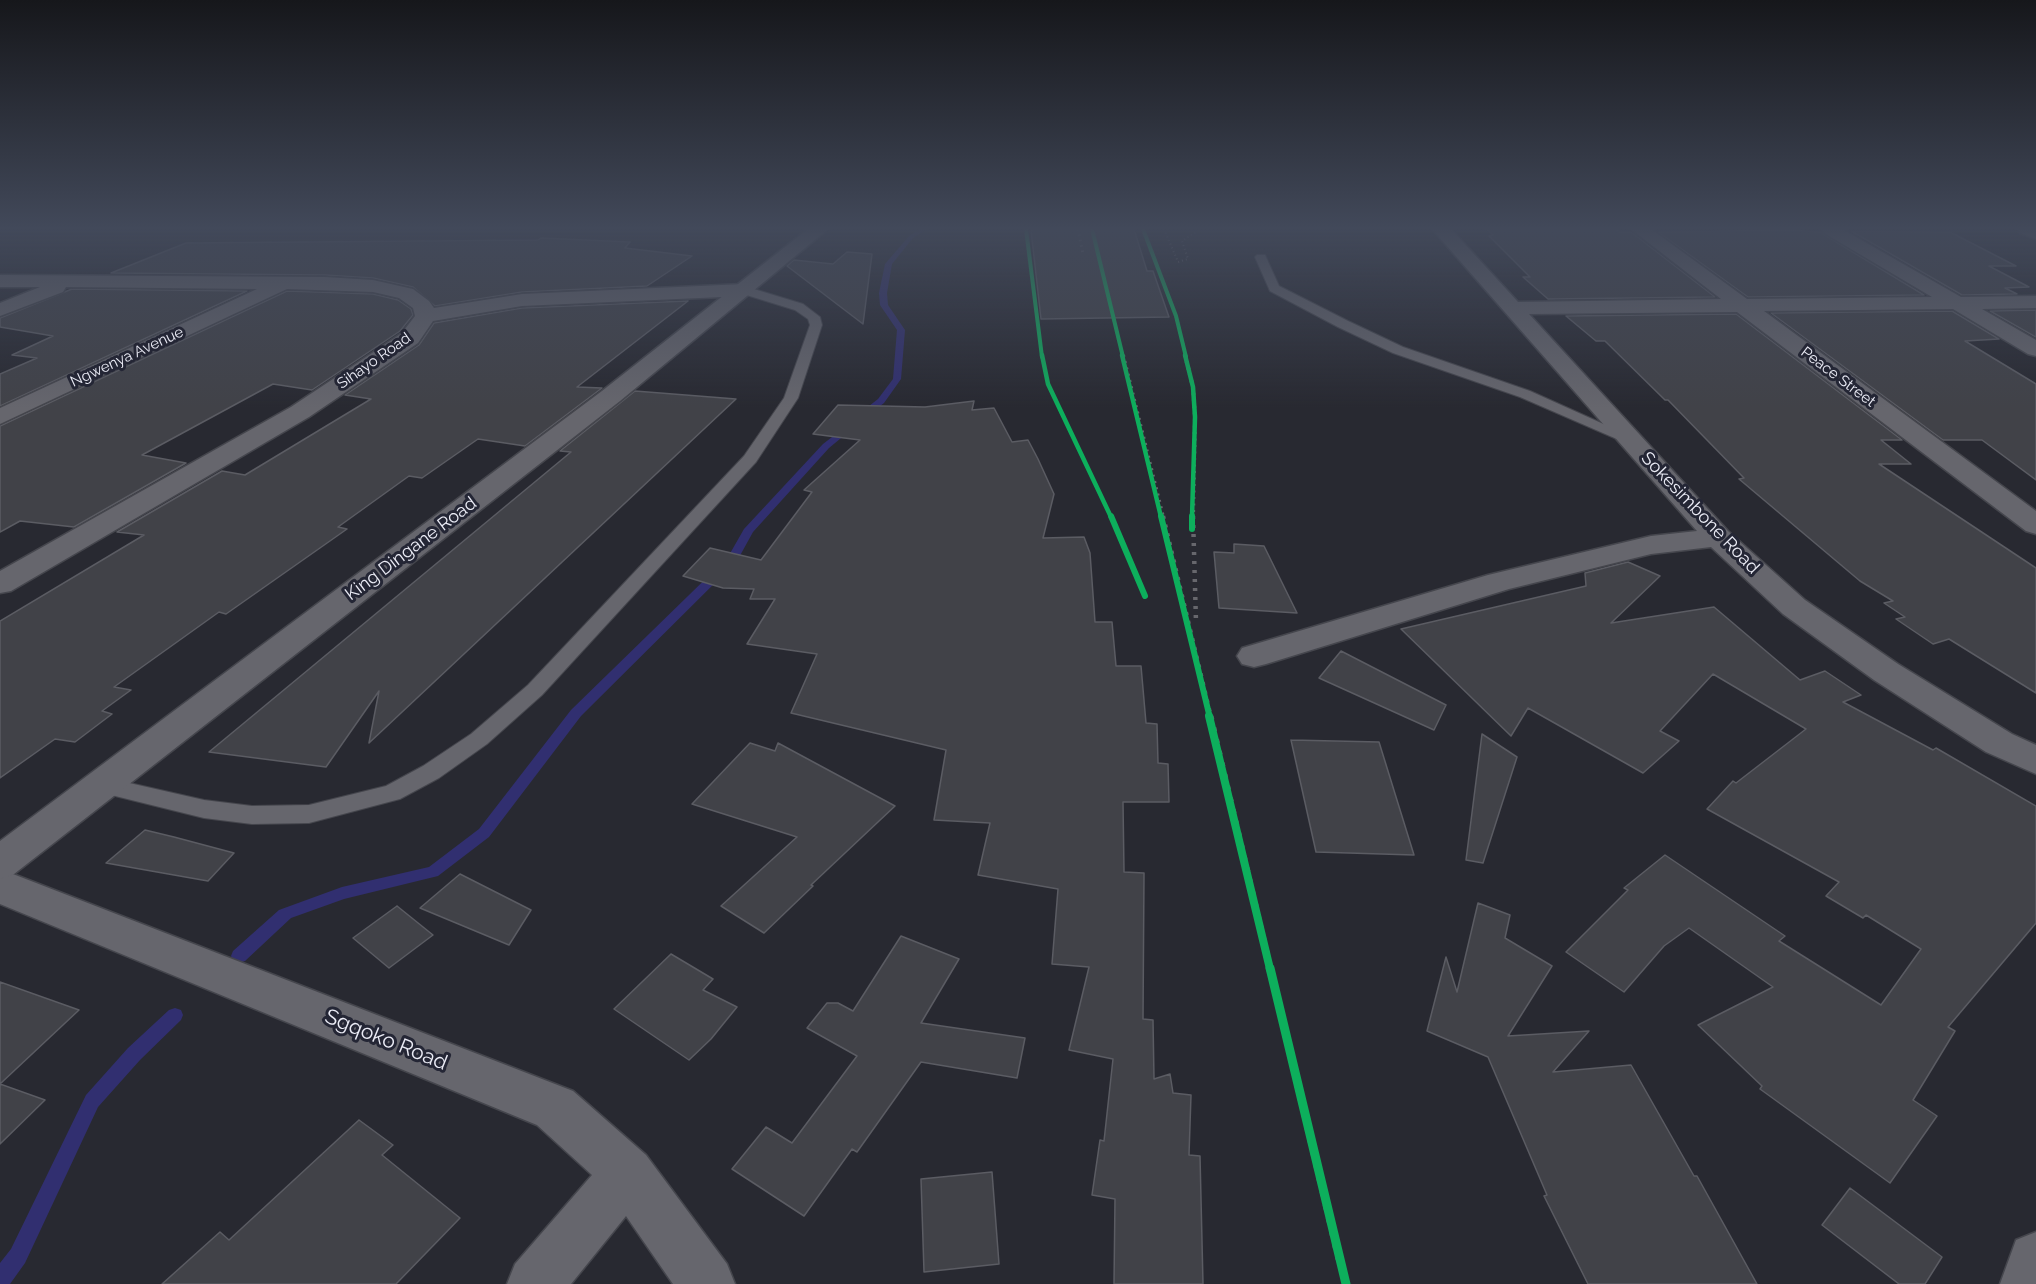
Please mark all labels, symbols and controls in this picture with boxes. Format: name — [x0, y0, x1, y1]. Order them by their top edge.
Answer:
street label: Ngwenya Avenue — [68, 323, 186, 391]
street label: Sihayo Road — [334, 329, 414, 393]
street label: Peace Street — [1797, 343, 1879, 411]
street label: Sokesimbone Road — [1636, 448, 1764, 578]
street label: King Dingane Road — [341, 493, 481, 605]
street label: Sgqoko Road — [321, 1004, 451, 1076]

